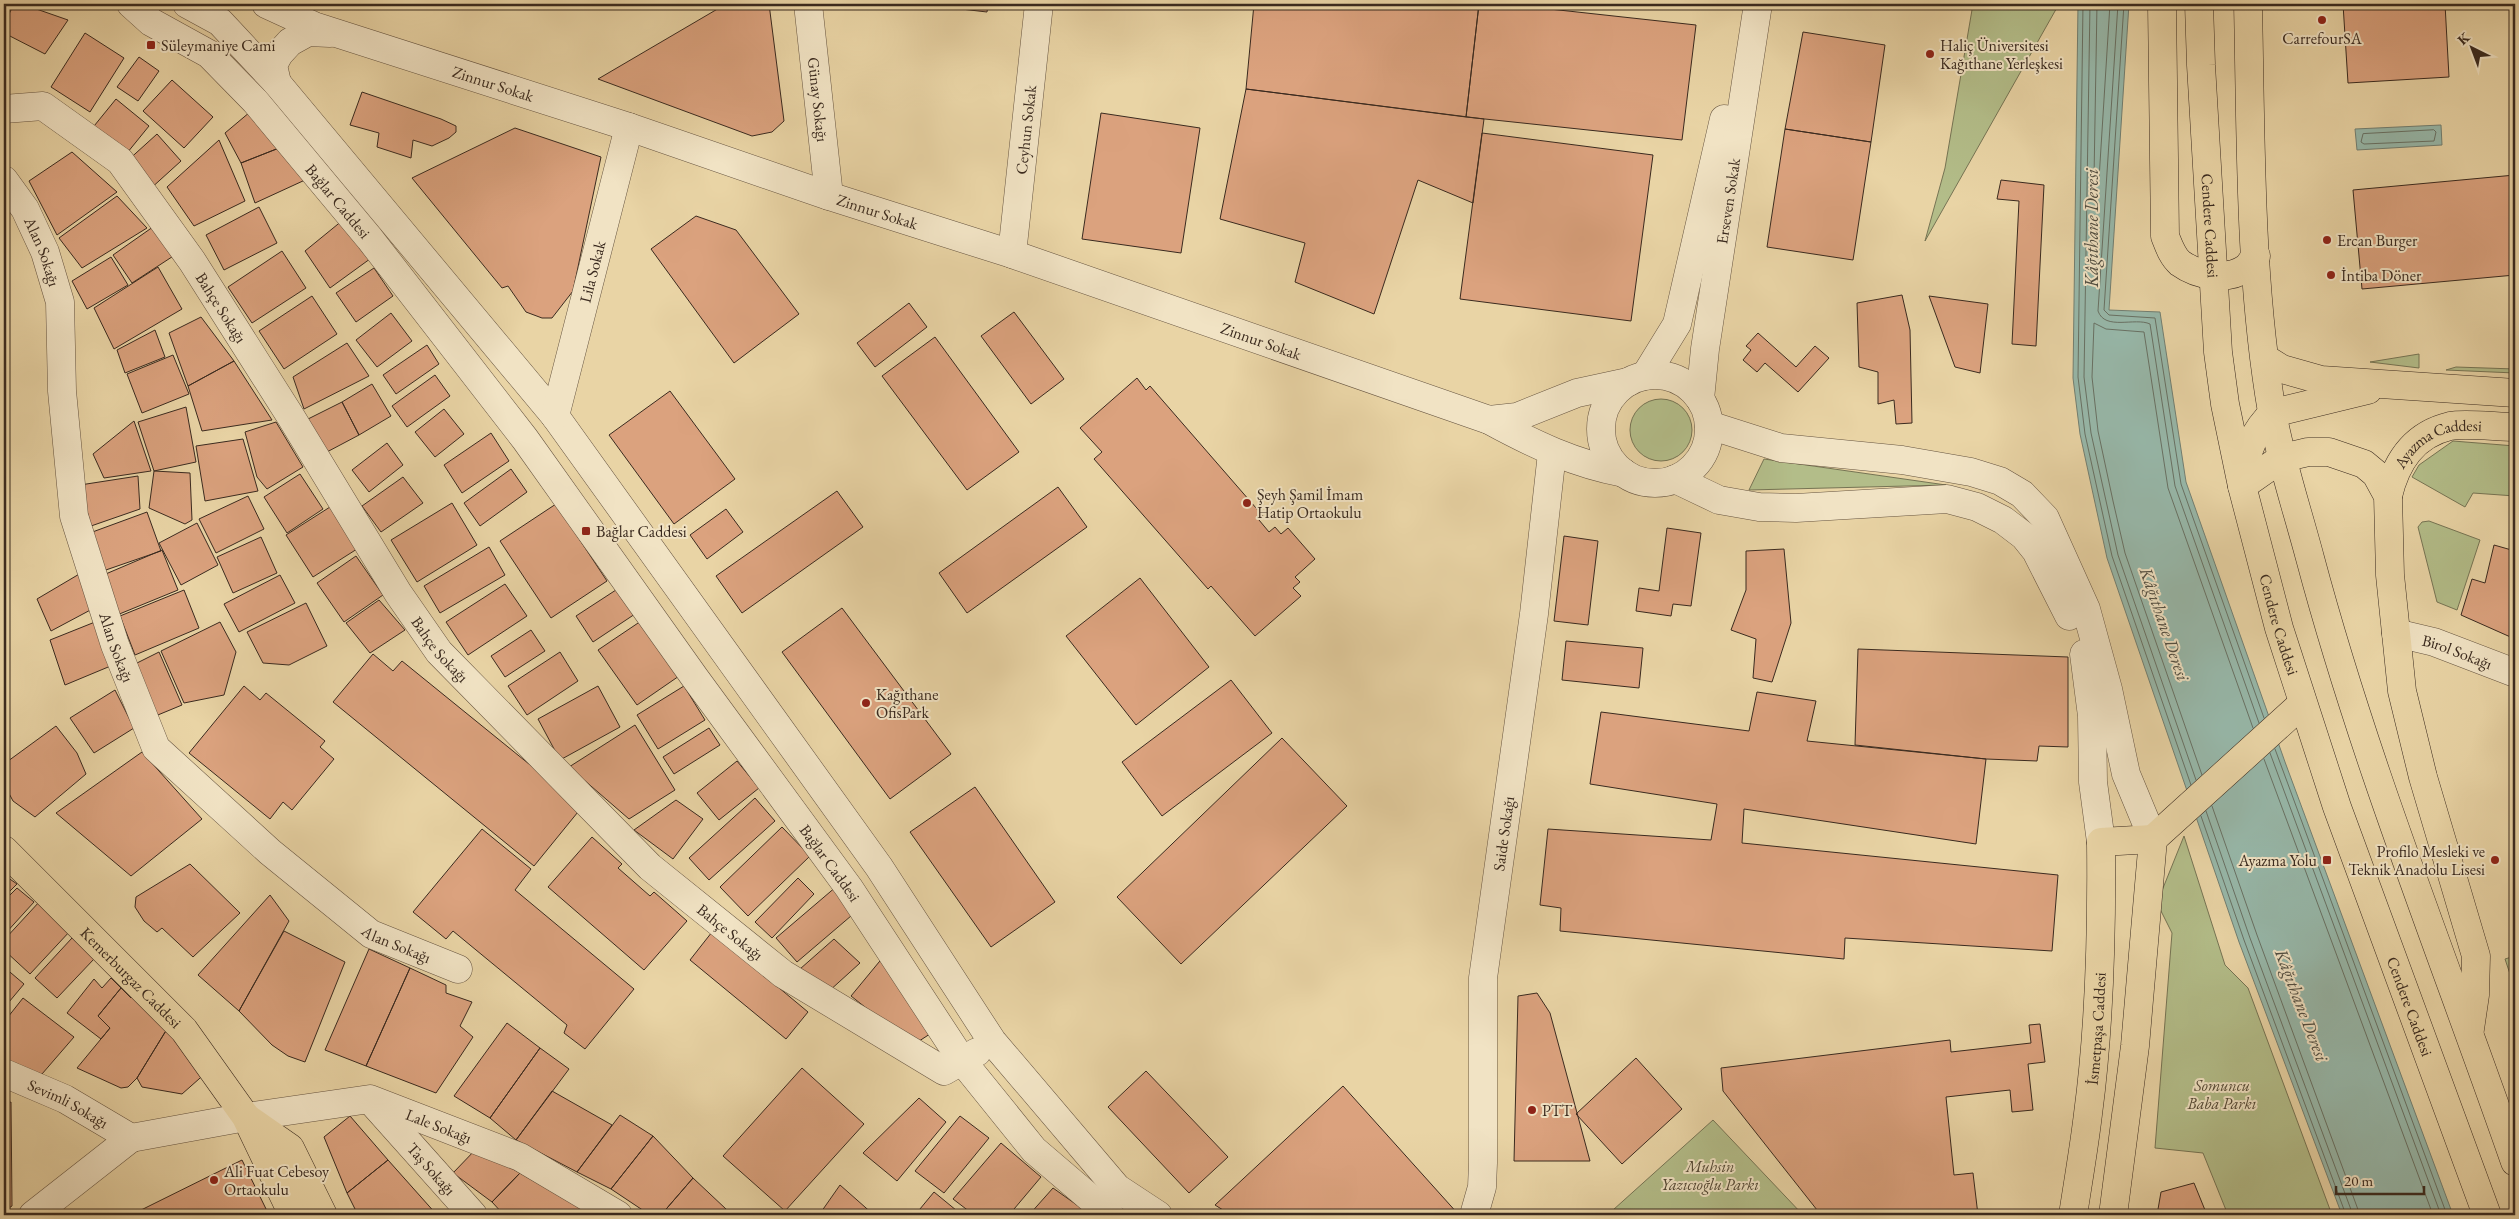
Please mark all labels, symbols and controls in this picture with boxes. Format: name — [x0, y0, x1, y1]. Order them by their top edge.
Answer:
marker: CarrefourSA — [2316, 14, 2328, 26]
north arrow — [2446, 22, 2496, 72]
place label: CarrefourSA — [2282, 28, 2363, 49]
text: K — [2453, 28, 2474, 49]
place label: Süleymaniye Cami — [161, 35, 275, 56]
place label: Haliç Üniversitesi Kağıthane Yerleşkesi — [1940, 35, 2063, 74]
marker: Süleymaniye Cami — [145, 39, 157, 51]
marker: Haliç Üniversitesi Kağıthane Yerleşkesi — [1924, 48, 1936, 60]
street label: Günay Sokağı — [803, 56, 834, 143]
street label: Zinnur Sokak — [450, 61, 537, 106]
street label: Ceyhun Sokak — [1010, 84, 1041, 175]
street label: Erseven Sokak — [1711, 156, 1745, 246]
street label: Bağlar Caddesi — [301, 159, 375, 243]
water label: Kâğıthane Deresi — [2080, 168, 2104, 288]
street label: Cendere Caddesi — [2197, 173, 2224, 279]
street label: Zinnur Sokak — [834, 189, 921, 234]
street label: Alan Sokağı — [19, 212, 65, 289]
place label: Ercan Burger — [2337, 230, 2418, 251]
marker: Ercan Burger — [2321, 234, 2333, 246]
street label: Lila Sokak — [574, 238, 610, 305]
place label: İntiba Döner — [2341, 265, 2422, 286]
street label: Bahçe Sokağı — [191, 268, 252, 347]
marker: İntiba Döner — [2325, 269, 2337, 281]
street label: Zinnur Sokak — [1218, 317, 1305, 365]
street label: Ayazma Caddesi — [2389, 414, 2482, 473]
place label: Şeyh Şamil İmam Hatip Ortaokulu — [1257, 484, 1364, 523]
marker: Şeyh Şamil İmam Hatip Ortaokulu — [1241, 497, 1253, 509]
place label: Bağlar Caddesi — [596, 521, 687, 542]
marker: Bağlar Caddesi — [580, 525, 592, 537]
water label: Kâğıthane Deresi — [2134, 563, 2195, 685]
street label: Cendere Caddesi — [2255, 571, 2304, 678]
street label: Alan Sokağı — [94, 609, 139, 685]
street label: Bahçe Sokağı — [407, 612, 473, 687]
street label: Birol Sokağı — [2420, 629, 2495, 674]
place label: Kağıthane OfisPark — [876, 684, 939, 723]
marker: Kağıthane OfisPark — [860, 697, 872, 709]
street label: Saide Sokağı — [1488, 795, 1519, 872]
street label: Bağlar Caddesi — [795, 820, 866, 906]
place label: Profilo Mesleki ve Teknik Anadolu Lisesi — [2348, 841, 2485, 880]
place label: Ayazma Yolu — [2238, 850, 2318, 871]
marker: Ayazma Yolu — [2321, 854, 2333, 866]
marker: Profilo Mesleki ve Teknik Anadolu Lisesi — [2489, 854, 2501, 866]
street label: Bahçe Sokağı — [693, 899, 768, 965]
street label: Alan Sokağı — [357, 919, 434, 968]
street label: Kemerburgaz Caddesi — [76, 922, 186, 1032]
water label: Kâğıthane Deresi — [2269, 945, 2334, 1065]
street label: Cendere Caddesi — [2382, 954, 2438, 1059]
street label: İsmetpaşa Caddesi — [2081, 972, 2110, 1086]
street label: Sevimli Sokağı — [25, 1074, 112, 1133]
park label: Somuncu Baba Parkı — [2187, 1075, 2256, 1114]
place label: PTT — [1542, 1100, 1573, 1121]
street label: Lale Sokağı — [403, 1103, 475, 1148]
marker: PTT — [1526, 1104, 1538, 1116]
street label: Taş Sokağı — [403, 1138, 461, 1199]
park label: Muhsin Yazıcıoğlu Parkı — [1661, 1156, 1759, 1195]
place label: Ali Fuat Cebesoy Ortaokulu — [223, 1161, 330, 1200]
scale bar — [2336, 1164, 2424, 1196]
text: 20 m — [2344, 1171, 2373, 1190]
marker: Ali Fuat Cebesoy Ortaokulu — [208, 1174, 220, 1186]

